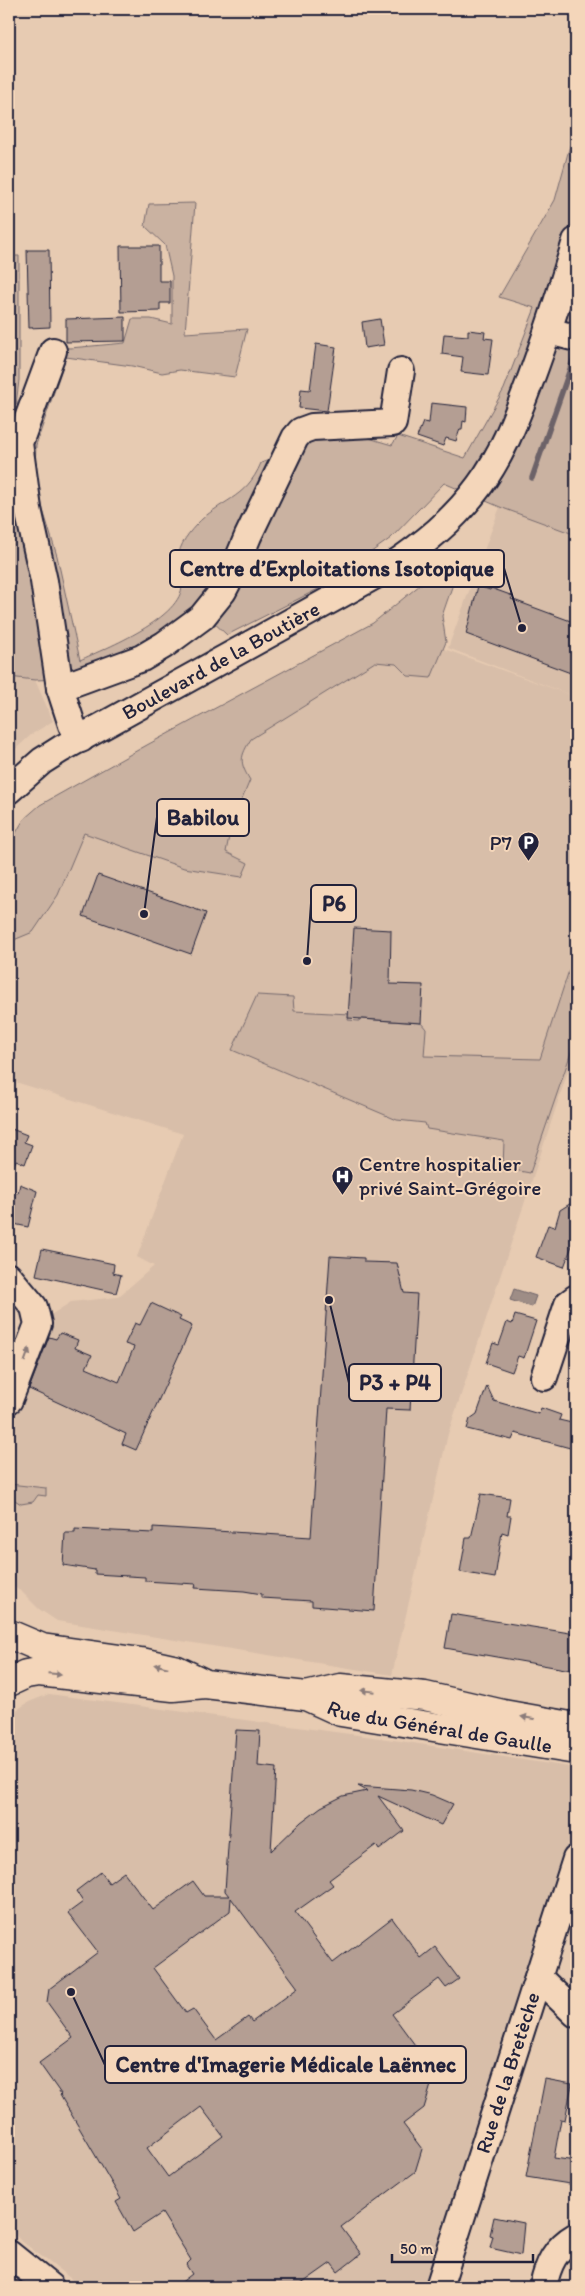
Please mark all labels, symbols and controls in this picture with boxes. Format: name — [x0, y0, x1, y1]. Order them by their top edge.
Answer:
callout: Centre d’Exploitations Isotopique — [170, 550, 504, 587]
text: Centre d’Exploitations Isotopique — [180, 555, 494, 582]
street label: Boulevard de la Boutière — [117, 596, 324, 725]
callout: Babilou — [157, 799, 249, 836]
text: Babilou — [167, 804, 240, 831]
place label: P7 — [490, 830, 512, 855]
parking icon: P7 — [516, 831, 540, 862]
callout: P6 — [311, 885, 356, 922]
text: P6 — [322, 890, 346, 917]
place label: Centre hospitalier privé Saint-Grégoire — [359, 1151, 541, 1200]
hospital icon: Centre hospitalier privé Saint-Grégoire — [331, 1164, 355, 1195]
one-way arrow — [23, 1347, 31, 1362]
callout: P3 + P4 — [349, 1364, 441, 1401]
text: P3 + P4 — [359, 1369, 432, 1396]
one-way arrow — [153, 1662, 168, 1670]
one-way arrow — [48, 1670, 64, 1678]
one-way arrow — [360, 1686, 376, 1694]
street label: Rue du Général de Gaulle — [323, 1694, 554, 1758]
one-way arrow — [520, 1714, 536, 1722]
street label: Rue de la Bretèche — [470, 1989, 545, 2156]
callout: Centre d'Imagerie Médicale Laënnec — [105, 2046, 466, 2083]
text: Centre d'Imagerie Médicale Laënnec — [116, 2051, 457, 2078]
scale bar — [392, 2231, 534, 2263]
text: 50 m — [400, 2240, 433, 2258]

